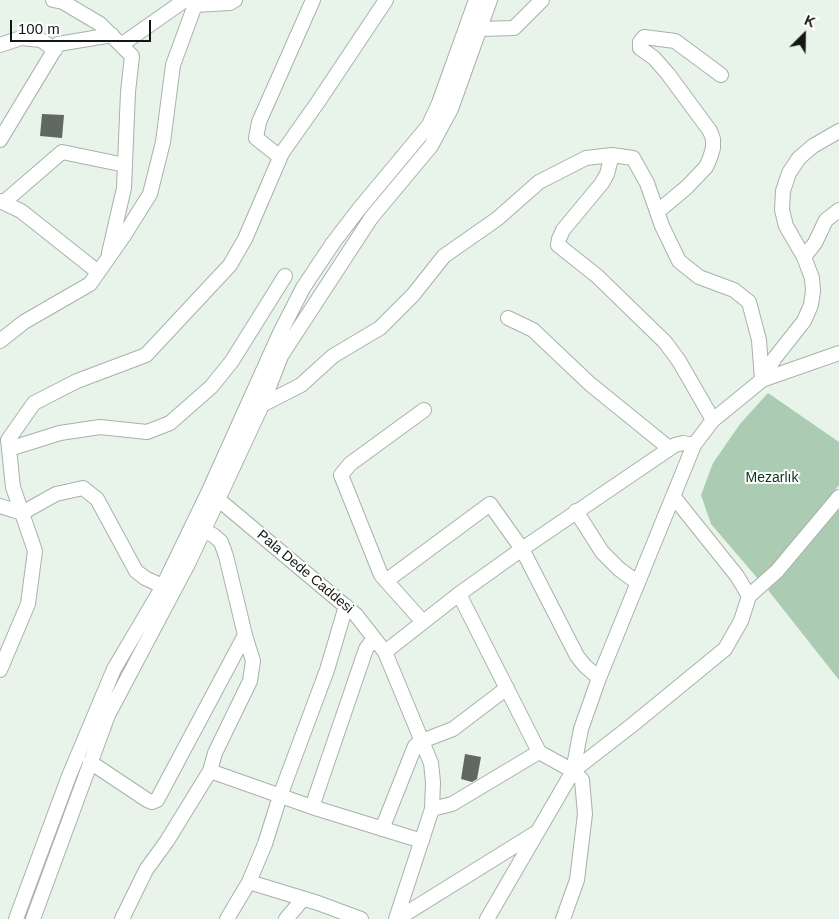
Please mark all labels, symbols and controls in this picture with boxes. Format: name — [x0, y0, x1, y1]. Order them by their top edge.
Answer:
scale bar — [12, 10, 154, 42]
north arrow — [779, 10, 829, 60]
text: K — [802, 12, 818, 31]
text: 100 m — [18, 20, 60, 37]
park label: Mezarlık — [746, 470, 798, 486]
street label: Pala Dede Caddesi — [253, 527, 357, 617]

